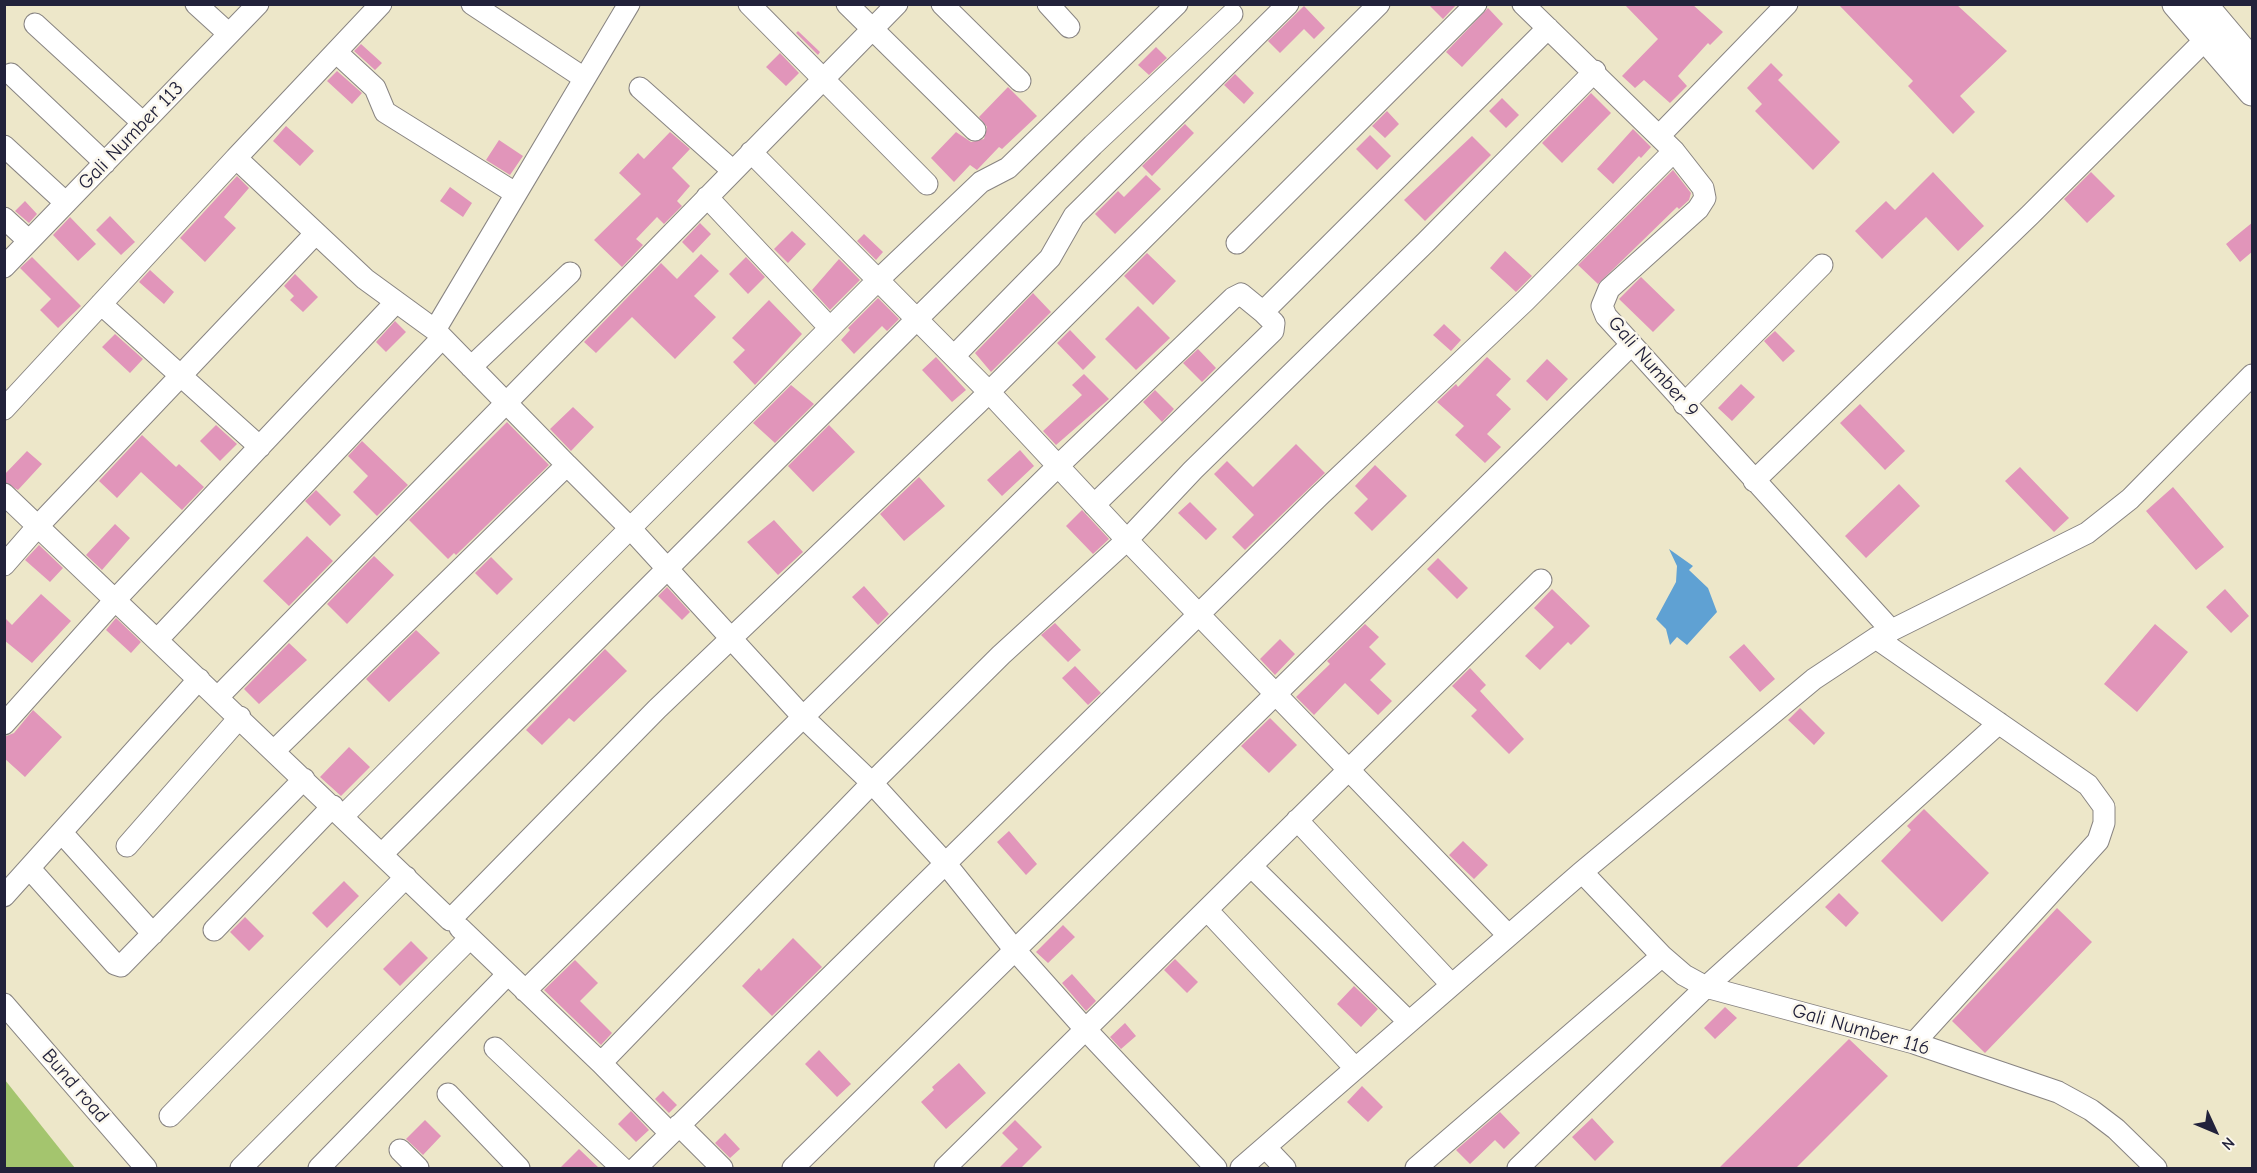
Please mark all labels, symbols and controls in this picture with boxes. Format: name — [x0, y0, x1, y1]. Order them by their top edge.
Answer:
street label: Gali Number 113 — [73, 77, 189, 195]
street label: Gali Number 9 — [1603, 312, 1703, 422]
street label: Gali Number 116 — [1789, 999, 1933, 1061]
street label: Bund road — [36, 1044, 114, 1128]
north arrow — [2185, 1101, 2245, 1161]
text: N — [2218, 1133, 2238, 1154]

